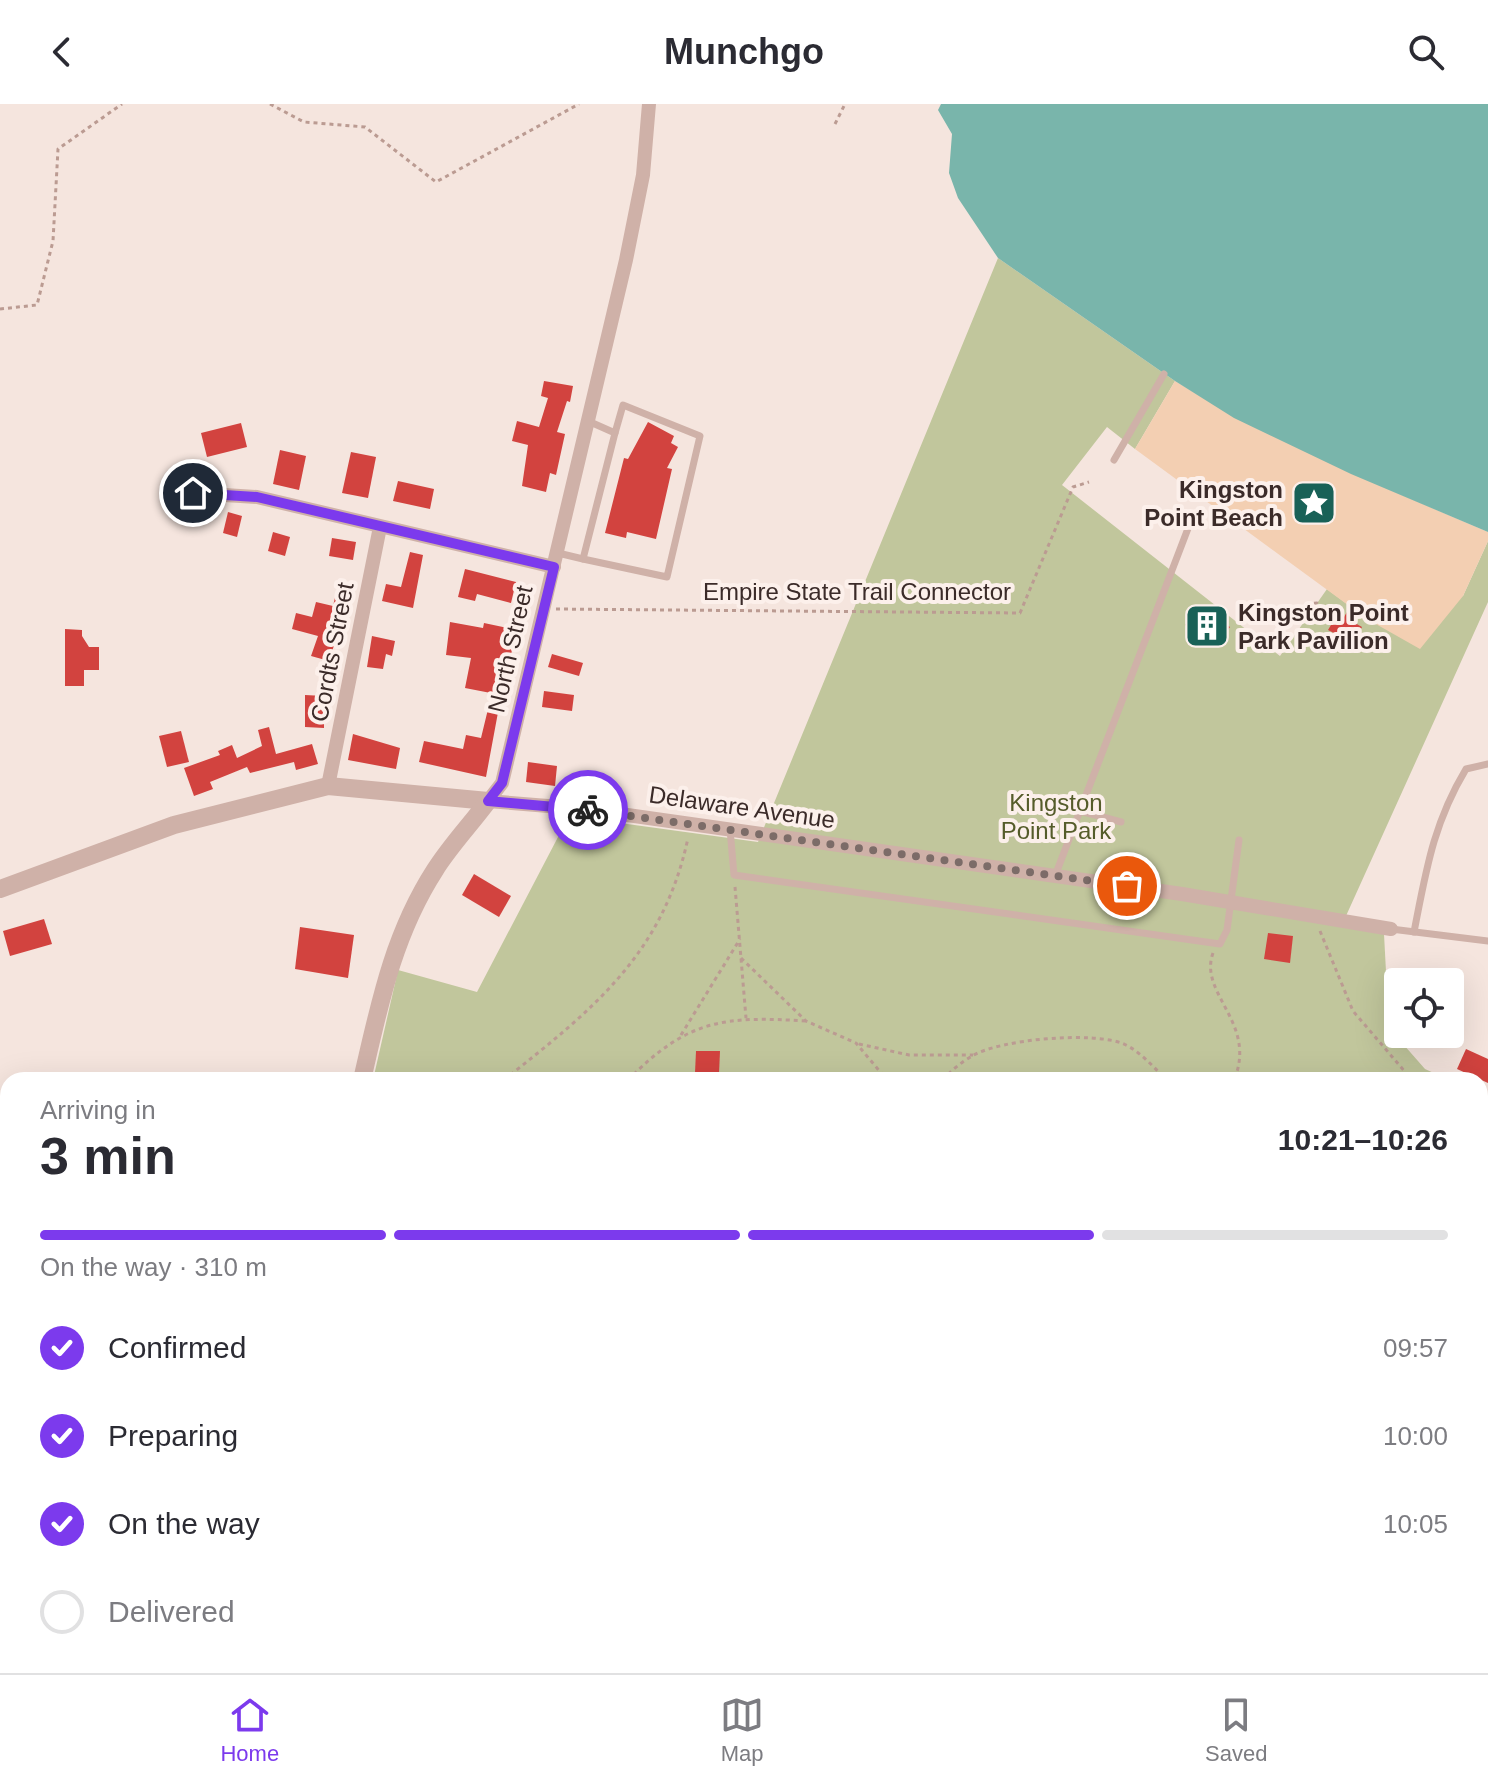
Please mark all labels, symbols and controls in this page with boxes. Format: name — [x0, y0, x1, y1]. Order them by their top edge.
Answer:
icon: back — [40, 30, 84, 74]
icon: search — [1404, 30, 1448, 74]
text: Munchgo — [664, 31, 824, 72]
pin — [159, 459, 227, 527]
icon: home — [171, 471, 215, 515]
place label: Kingston Point Beach — [1144, 476, 1283, 531]
place icon: Kingston Point Beach — [1290, 479, 1338, 527]
street label: Empire State Trail Connector — [703, 578, 1011, 605]
street label: Cordts Street — [305, 580, 359, 724]
street label: North Street — [482, 583, 538, 715]
place label: Kingston Point Park Pavilion — [1238, 599, 1409, 654]
building icon: Kingston Point Park Pavilion — [1183, 602, 1231, 650]
courier — [548, 770, 628, 850]
street label: Delaware Avenue — [647, 781, 837, 833]
icon: bike — [566, 788, 610, 832]
park label: Kingston Point Park — [1001, 789, 1112, 844]
pin — [1093, 852, 1161, 920]
icon: bag — [1105, 864, 1149, 908]
map controls — [1384, 968, 1464, 1048]
button: locate — [1384, 968, 1464, 1048]
text: Arriving in — [40, 1095, 156, 1125]
text: 10:21–10:26 — [1278, 1123, 1448, 1156]
text: 3 min — [40, 1127, 176, 1185]
text: On the way · 310 m — [40, 1252, 267, 1282]
icon: check — [40, 1326, 84, 1370]
text: Confirmed — [108, 1331, 246, 1364]
text: 09:57 — [1383, 1333, 1448, 1363]
icon: check — [40, 1414, 84, 1458]
text: Preparing — [108, 1419, 238, 1452]
text: 10:00 — [1383, 1421, 1448, 1451]
icon: check — [40, 1502, 84, 1546]
text: On the way — [108, 1507, 260, 1540]
text: 10:05 — [1383, 1509, 1448, 1539]
text: Delivered — [108, 1595, 235, 1628]
tab: Home — [220, 1693, 279, 1767]
tab: Map — [720, 1693, 764, 1767]
tab: Saved — [1205, 1693, 1268, 1767]

